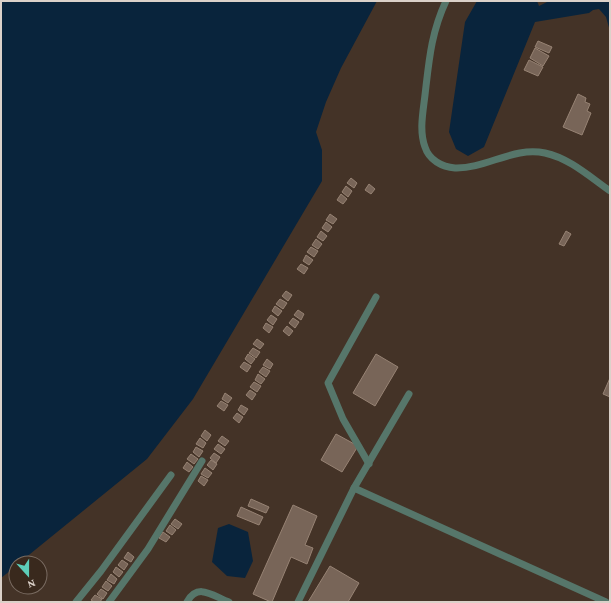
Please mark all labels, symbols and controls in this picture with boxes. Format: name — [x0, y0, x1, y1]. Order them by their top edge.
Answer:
north arrow — [8, 555, 48, 595]
text: N — [25, 577, 37, 591]

